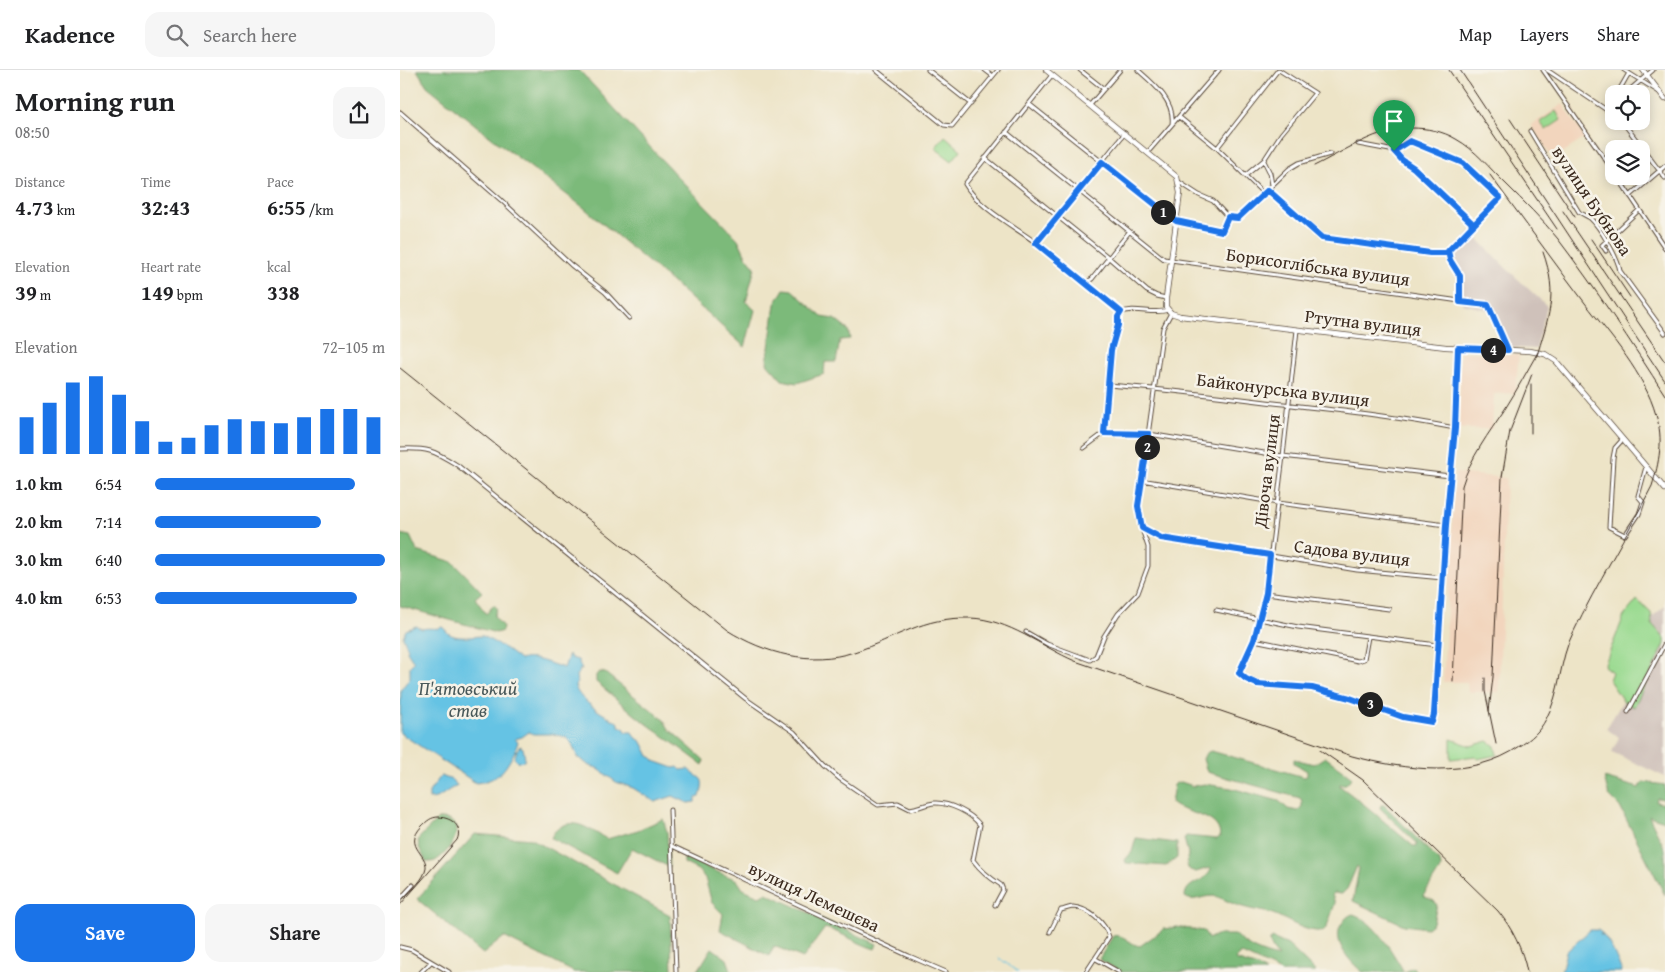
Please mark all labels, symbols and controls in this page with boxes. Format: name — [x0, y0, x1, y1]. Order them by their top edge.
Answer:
search box — [145, 12, 495, 57]
text: Kadence — [25, 17, 115, 52]
icon: search — [163, 21, 191, 49]
text: Search here — [203, 21, 297, 49]
text: Map — [1459, 21, 1492, 48]
text: Layers — [1520, 21, 1569, 48]
text: Share — [1597, 21, 1640, 48]
text: Morning run — [15, 80, 175, 121]
map controls — [1605, 85, 1650, 185]
button: locate — [1605, 85, 1650, 130]
button: share — [333, 87, 385, 139]
pin — [1373, 100, 1415, 151]
icon: arrive — [1380, 107, 1408, 135]
text: 08:50 — [15, 120, 50, 144]
street label: вулиця Бубнова — [1546, 140, 1639, 261]
button: layers — [1605, 140, 1650, 185]
text: Distance — [15, 172, 65, 192]
text: Time — [141, 172, 171, 192]
text: Pace — [267, 172, 294, 192]
text: 4.73 — [15, 192, 54, 223]
text: 32:43 — [141, 192, 190, 223]
text: 6:55 — [267, 192, 306, 223]
text: km — [54, 200, 75, 220]
text: /km — [306, 200, 334, 220]
pin: 1 — [1150, 200, 1176, 224]
text: 1 — [1160, 202, 1167, 222]
street label: Борисоглібська вулиця — [1225, 240, 1412, 293]
text: Elevation — [15, 257, 70, 277]
text: Heart rate — [141, 257, 201, 277]
text: kcal — [267, 257, 291, 277]
text: 39 — [15, 277, 37, 308]
text: 149 — [141, 277, 174, 308]
text: 338 — [267, 277, 300, 308]
text: m — [37, 285, 51, 305]
text: bpm — [174, 285, 203, 305]
street label: Ртутна вулиця — [1303, 302, 1423, 343]
text: Elevation — [15, 335, 78, 359]
text: 72–105 m — [322, 335, 385, 359]
pin: 4 — [1480, 338, 1506, 362]
text: 4 — [1490, 340, 1497, 360]
street label: Байконурська вулиця — [1195, 366, 1371, 413]
street label: Дівоча вулиця — [1246, 412, 1287, 530]
pin: 2 — [1134, 434, 1160, 460]
text: 2 — [1144, 437, 1151, 457]
text: 1.0 km — [15, 472, 62, 496]
text: 6:54 — [95, 472, 122, 496]
text: 2.0 km — [15, 510, 62, 534]
text: 7:14 — [95, 510, 122, 534]
street label: Садова вулиця — [1293, 532, 1412, 573]
text: 3.0 km — [15, 548, 62, 572]
text: 6:40 — [95, 548, 122, 572]
text: 4.0 km — [15, 586, 62, 610]
text: 6:53 — [95, 586, 122, 610]
water label: П'ятовський став — [419, 674, 518, 724]
pin: 3 — [1358, 692, 1382, 716]
text: 3 — [1367, 694, 1374, 714]
street label: вулиця Лемешєва — [744, 854, 885, 939]
button: Save — [15, 904, 195, 962]
button: Share — [205, 904, 385, 962]

